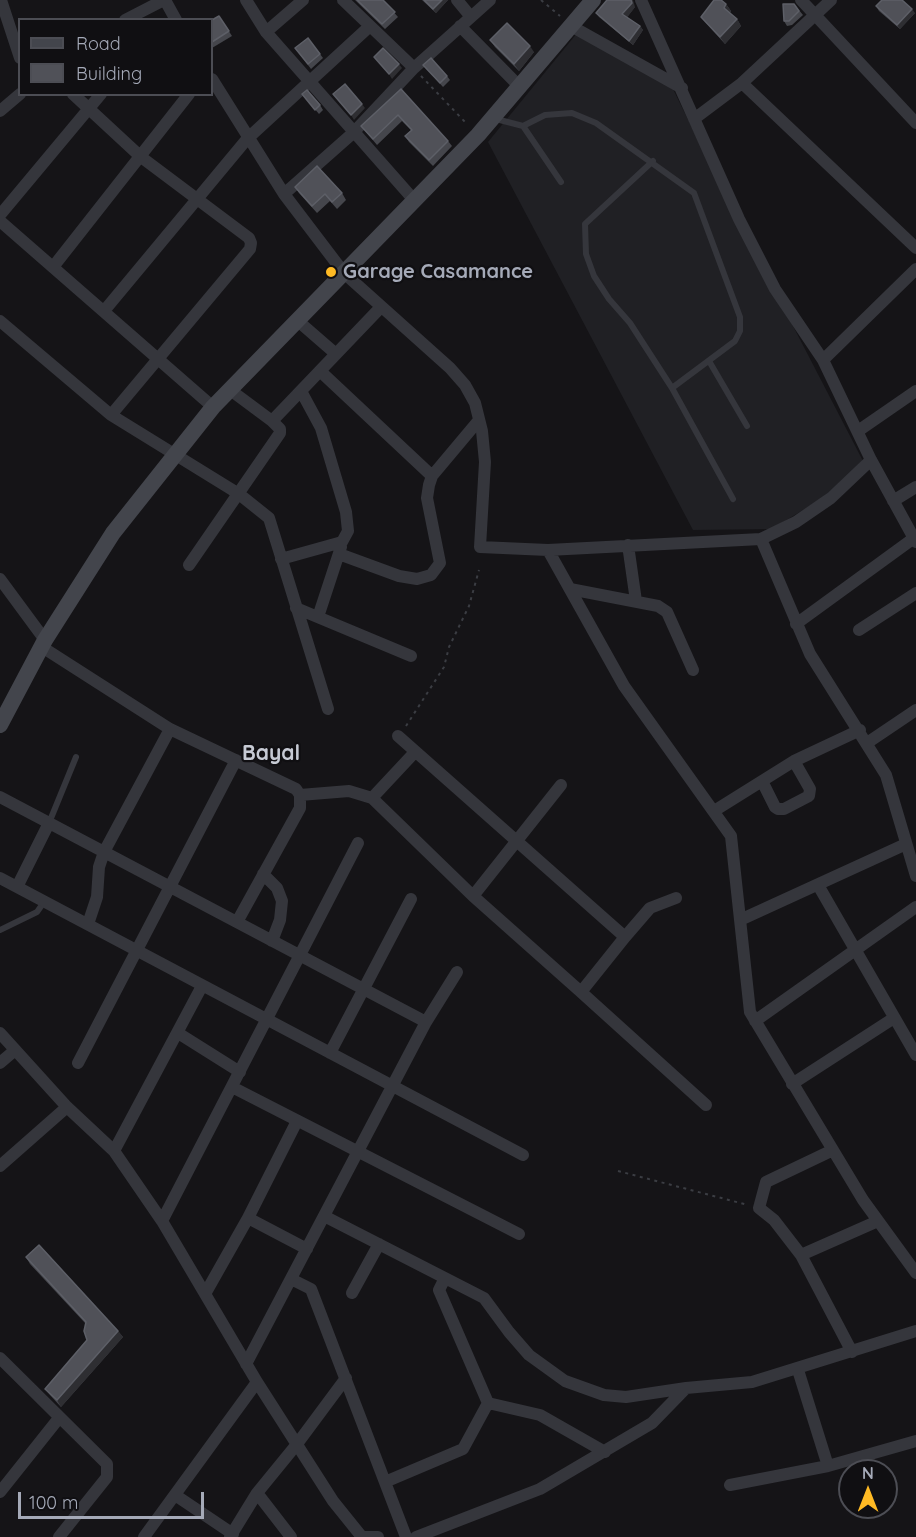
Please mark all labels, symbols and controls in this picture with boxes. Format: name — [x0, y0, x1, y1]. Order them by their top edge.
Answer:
legend — [18, 18, 213, 96]
text: Road — [76, 32, 121, 55]
text: Building — [76, 62, 142, 85]
place label: Garage Casamance — [343, 260, 533, 284]
marker: Garage Casamance — [324, 265, 338, 279]
district label: Bayal — [242, 741, 300, 767]
north arrow — [838, 1459, 898, 1519]
text: N — [862, 1463, 874, 1483]
scale bar — [21, 1480, 207, 1518]
text: 100 m — [29, 1491, 78, 1514]

